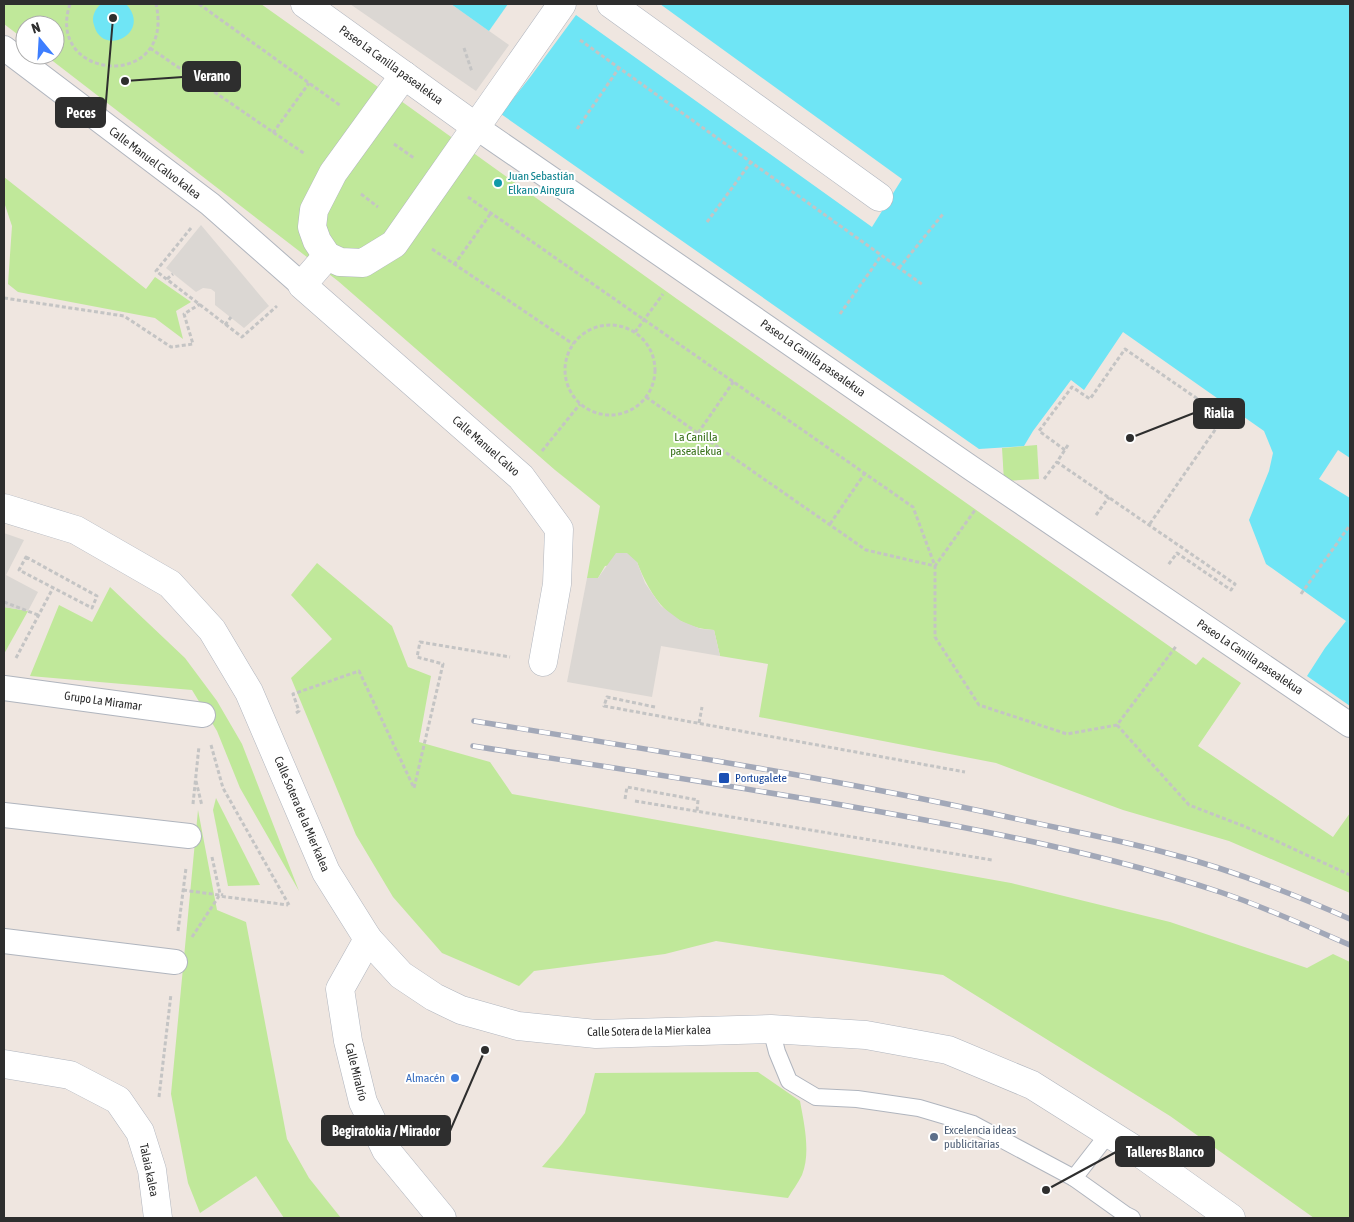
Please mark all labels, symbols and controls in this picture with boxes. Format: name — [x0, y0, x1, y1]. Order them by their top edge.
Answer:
north arrow — [15, 15, 65, 65]
text: N — [30, 19, 42, 37]
street label: Paseo La Canilla pasealekua — [336, 23, 446, 107]
callout: Verano — [183, 62, 240, 91]
text: Verano — [193, 68, 231, 84]
callout: Peces — [56, 98, 105, 127]
text: Peces — [66, 105, 96, 121]
street label: Calle Manuel Calvo kalea — [106, 124, 204, 202]
place label: Juan Sebastián Elkano Aingura — [508, 169, 575, 197]
marker: Juan Sebastián Elkano Aingura — [492, 177, 504, 189]
street label: Paseo La Canilla pasealekua — [758, 316, 868, 400]
callout: Rialia — [1194, 399, 1244, 428]
text: Rialia — [1204, 405, 1235, 421]
street label: Calle Manuel Calvo — [450, 413, 523, 479]
park label: La Canilla pasealekua — [670, 430, 722, 458]
street label: Paseo La Canilla pasealekua — [1194, 616, 1306, 698]
street label: Grupo La Miramar — [63, 689, 143, 713]
street label: Calle Sotera de la Mier kalea — [271, 754, 333, 874]
marker: Portugalete — [717, 771, 731, 785]
place label: Portugalete — [735, 771, 787, 785]
street label: Calle Sotera de la Mier kalea — [587, 1023, 711, 1039]
street label: Calle Miralrío — [342, 1042, 370, 1103]
place label: Almacén — [406, 1071, 445, 1085]
marker: Almacén — [449, 1072, 461, 1084]
callout: Begiratokia / Mirador — [322, 1116, 450, 1145]
text: Begiratokia / Mirador — [332, 1123, 441, 1139]
place label: Excelencia ideas publicitarias — [944, 1123, 1016, 1151]
marker: Excelencia ideas publicitarias — [928, 1131, 940, 1143]
callout: Talleres Blanco — [1116, 1137, 1214, 1166]
street label: Talaia kalea — [137, 1142, 161, 1198]
text: Talleres Blanco — [1126, 1144, 1204, 1160]

